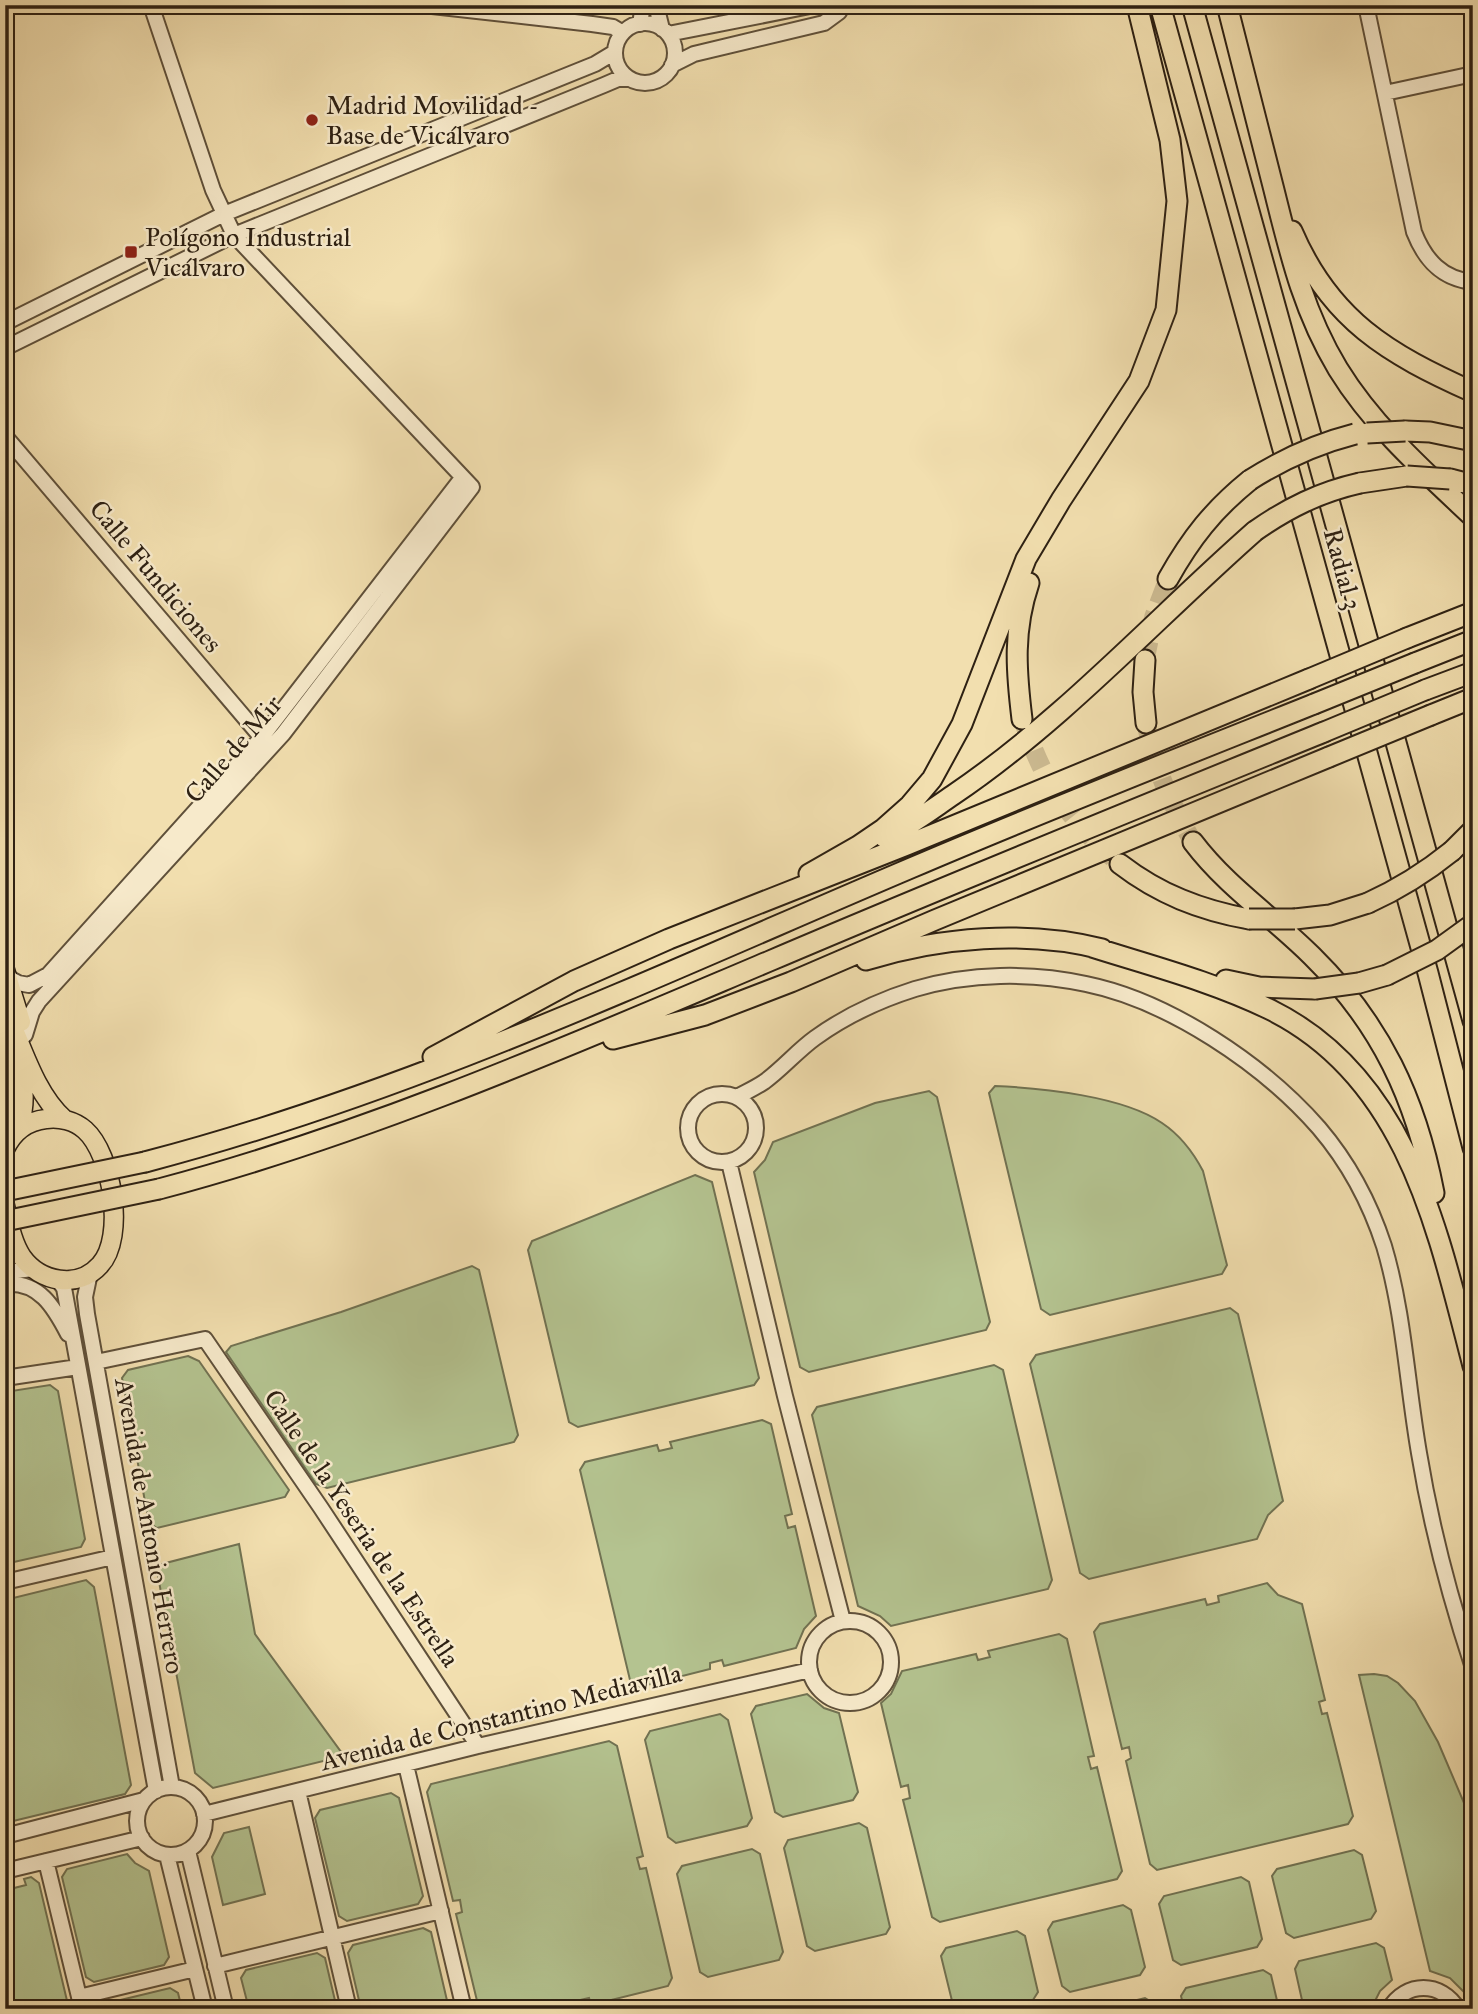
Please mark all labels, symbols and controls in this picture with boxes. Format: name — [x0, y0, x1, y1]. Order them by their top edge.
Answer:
place label: Madrid Movilidad - Base de Vicálvaro — [326, 89, 539, 151]
marker: Madrid Movilidad - Base de Vicálvaro — [304, 112, 320, 128]
place label: Polígono Industrial Vicálvaro — [144, 221, 351, 283]
marker: Polígono Industrial Vicálvaro — [123, 244, 139, 260]
street label: Calle Fundiciones — [83, 493, 229, 659]
street label: Radial 3 — [1317, 525, 1369, 613]
street label: Calle de Mir — [178, 688, 289, 809]
street label: Avenida de Antonio Herrero — [108, 1375, 192, 1676]
street label: Calle de la Yeseria de la Estrella — [257, 1383, 467, 1673]
street label: Avenida de Constantino Mediavilla — [316, 1657, 685, 1778]

